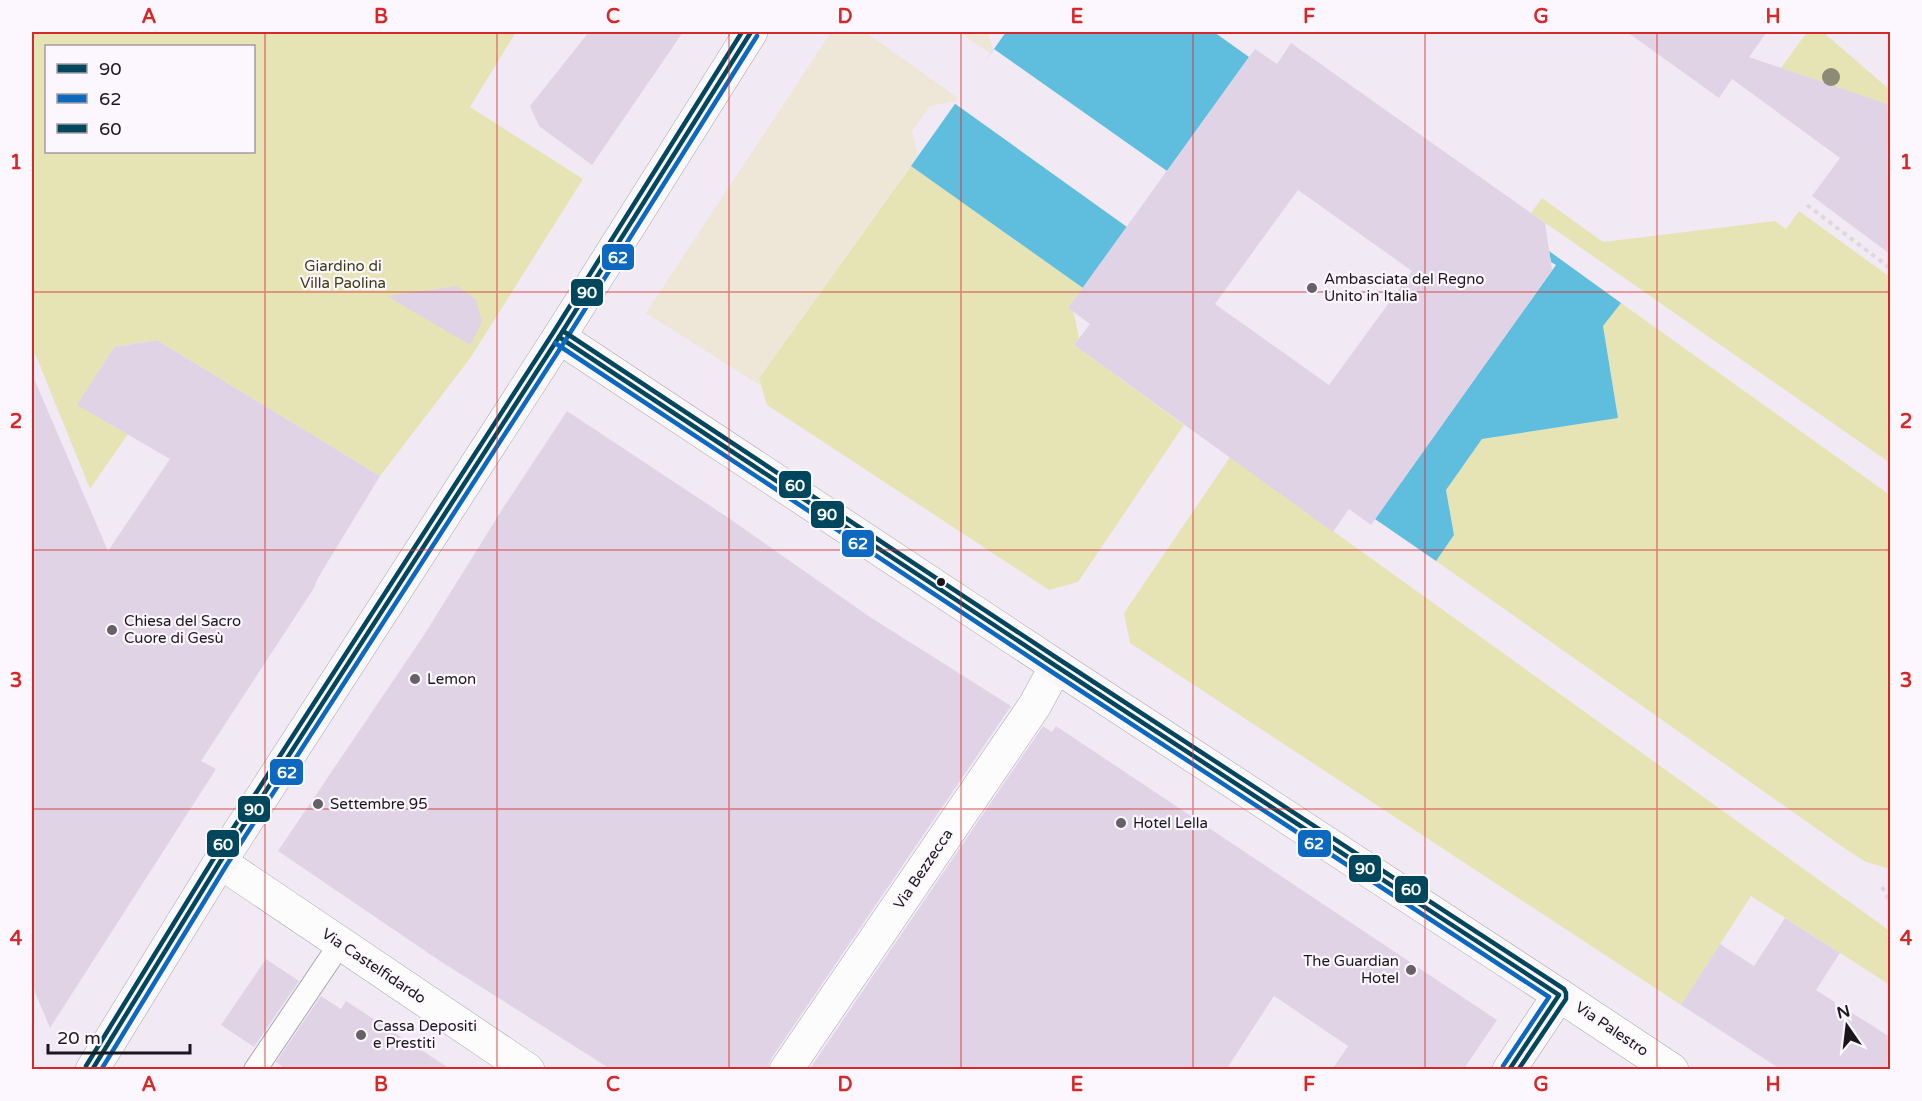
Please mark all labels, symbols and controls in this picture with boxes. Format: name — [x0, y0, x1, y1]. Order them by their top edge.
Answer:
text: A — [142, 5, 157, 29]
text: B — [374, 5, 388, 29]
text: C — [606, 5, 620, 29]
text: D — [837, 5, 853, 29]
text: E — [1071, 5, 1084, 29]
text: F — [1303, 5, 1315, 29]
text: G — [1533, 5, 1549, 29]
text: H — [1765, 5, 1781, 29]
legend — [45, 45, 255, 153]
text: 90 — [99, 58, 122, 80]
text: 62 — [99, 88, 122, 110]
text: 60 — [99, 118, 122, 140]
text: 1 — [10, 151, 22, 175]
text: 1 — [1900, 151, 1912, 175]
line badge: 62 — [601, 243, 635, 271]
text: 62 — [608, 248, 628, 268]
park label: Giardino di Villa Paolina — [300, 257, 386, 292]
place label: Ambasciata del Regno Unito in Italia — [1324, 270, 1485, 305]
line badge: 90 — [570, 278, 604, 307]
marker: Ambasciata del Regno Unito in Italia — [1305, 281, 1319, 295]
text: 90 — [577, 283, 597, 303]
text: 2 — [10, 410, 22, 434]
text: 2 — [1900, 410, 1912, 434]
line badge: 60 — [778, 470, 812, 499]
text: 60 — [785, 476, 805, 496]
line badge: 90 — [810, 500, 845, 529]
text: 90 — [817, 505, 837, 525]
line badge: 62 — [841, 529, 875, 558]
text: 62 — [848, 534, 868, 554]
unlabelled marker — [935, 576, 947, 588]
place label: Chiesa del Sacro Cuore di Gesù — [124, 612, 241, 647]
marker: Chiesa del Sacro Cuore di Gesù — [105, 623, 119, 637]
text: 3 — [10, 669, 22, 693]
text: 3 — [1900, 669, 1912, 693]
place label: Lemon — [427, 670, 476, 688]
marker: Lemon — [408, 672, 422, 686]
line badge: 62 — [269, 758, 304, 786]
text: 62 — [277, 763, 297, 783]
line badge: 90 — [237, 795, 271, 823]
place label: Settembre 95 — [330, 795, 428, 813]
marker: Settembre 95 — [311, 797, 325, 811]
text: 90 — [244, 800, 264, 820]
place label: Hotel Lella — [1133, 814, 1208, 832]
marker: Hotel Lella — [1114, 816, 1128, 830]
street label: Via Bezzecca — [890, 825, 956, 913]
line badge: 60 — [206, 829, 240, 858]
line badge: 62 — [1297, 829, 1332, 858]
text: 62 — [1304, 834, 1324, 854]
text: 60 — [213, 835, 233, 855]
line badge: 90 — [1348, 854, 1382, 883]
text: 90 — [1355, 859, 1375, 879]
line badge: 60 — [1394, 875, 1429, 904]
text: 60 — [1401, 880, 1421, 900]
street label: Via Castelfidardo — [319, 925, 429, 1007]
text: 4 — [10, 927, 23, 951]
text: 4 — [1900, 927, 1913, 951]
place label: The Guardian Hotel — [1303, 952, 1399, 987]
marker: The Guardian Hotel — [1404, 963, 1418, 977]
north arrow — [1817, 996, 1877, 1056]
street label: Via Palestro — [1572, 998, 1652, 1060]
text: N — [1835, 1001, 1852, 1024]
scale bar — [48, 1017, 190, 1055]
place label: Cassa Depositi e Prestiti — [373, 1017, 477, 1052]
text: 20 m — [57, 1027, 101, 1049]
marker: Cassa Depositi e Prestiti — [354, 1028, 368, 1042]
text: A — [142, 1073, 157, 1097]
text: B — [374, 1073, 388, 1097]
text: C — [606, 1073, 620, 1097]
text: D — [837, 1073, 853, 1097]
text: E — [1071, 1073, 1084, 1097]
text: F — [1303, 1073, 1315, 1097]
text: G — [1533, 1073, 1549, 1097]
text: H — [1765, 1073, 1781, 1097]

